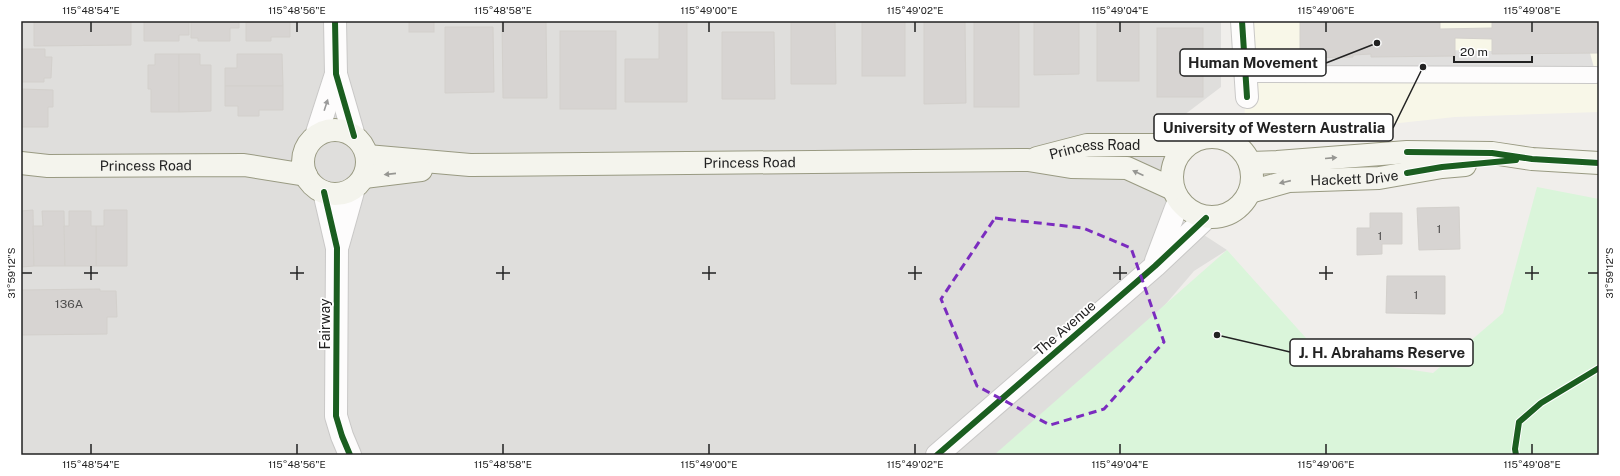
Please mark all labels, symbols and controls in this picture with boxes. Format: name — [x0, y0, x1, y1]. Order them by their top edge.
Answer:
text: 115°48'54"E — [62, 4, 120, 16]
text: 115°48'56"E — [268, 4, 326, 16]
text: 115°48'58"E — [474, 4, 532, 16]
text: 115°49'00"E — [681, 4, 737, 16]
text: 115°49'02"E — [887, 4, 943, 16]
text: 115°49'04"E — [1091, 4, 1149, 16]
text: 115°49'06"E — [1298, 4, 1354, 16]
text: 115°49'08"E — [1503, 4, 1561, 16]
scale bar — [1454, 38, 1532, 64]
text: 20 m — [1460, 45, 1488, 59]
callout: Human Movement — [1180, 49, 1326, 76]
text: Human Movement — [1188, 54, 1318, 71]
one-way arrow — [323, 99, 329, 111]
callout: University of Western Australia — [1154, 114, 1393, 141]
text: University of Western Australia — [1163, 119, 1385, 136]
street label: Princess Road — [1047, 137, 1140, 162]
street label: Princess Road — [703, 154, 796, 171]
one-way arrow — [1325, 154, 1337, 161]
street label: Princess Road — [100, 157, 192, 174]
street label: Hackett Drive — [1310, 167, 1400, 188]
one-way arrow — [383, 170, 396, 177]
one-way arrow — [1132, 170, 1143, 176]
one-way arrow — [1279, 180, 1291, 186]
house number: 1 — [1437, 222, 1441, 236]
house number: 1 — [1378, 229, 1382, 243]
text: 31°59'12"S — [5, 247, 17, 299]
text: 31°59'12"S — [1603, 247, 1615, 299]
house number: 1 — [1414, 288, 1418, 302]
house number: 136A — [55, 297, 84, 311]
street label: The Avenue — [1031, 297, 1099, 359]
street label: Fairway — [317, 298, 333, 349]
callout: J. H. Abrahams Reserve — [1290, 339, 1473, 366]
text: J. H. Abrahams Reserve — [1299, 344, 1465, 361]
text: 115°48'54"E — [62, 458, 120, 470]
text: 115°48'56"E — [268, 458, 326, 470]
text: 115°48'58"E — [474, 458, 532, 470]
text: 115°49'00"E — [681, 458, 737, 470]
text: 115°49'02"E — [887, 458, 943, 470]
text: 115°49'04"E — [1091, 458, 1149, 470]
text: 115°49'06"E — [1298, 458, 1354, 470]
text: 115°49'08"E — [1503, 458, 1561, 470]

